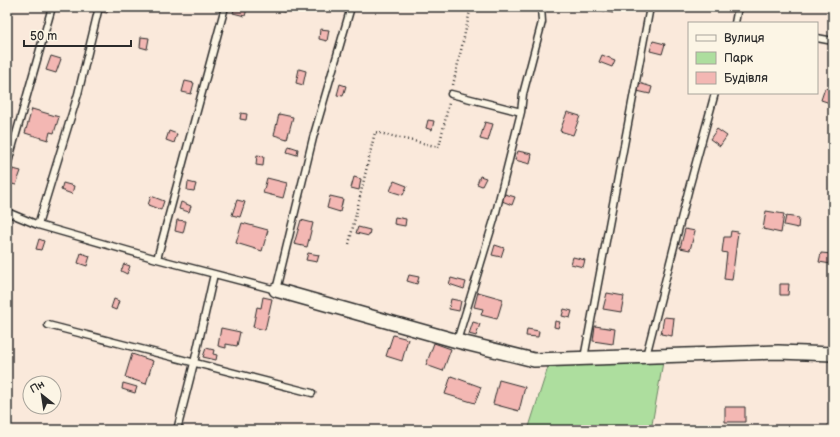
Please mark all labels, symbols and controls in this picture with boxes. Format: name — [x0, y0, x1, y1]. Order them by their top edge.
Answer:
scale bar — [24, 22, 131, 48]
legend — [688, 22, 818, 94]
text: 50 m — [30, 29, 57, 44]
text: Вулиця — [724, 31, 765, 46]
text: Парк — [724, 51, 754, 66]
text: Будівля — [724, 71, 768, 86]
north arrow — [22, 375, 62, 415]
text: Пн — [28, 377, 47, 396]

